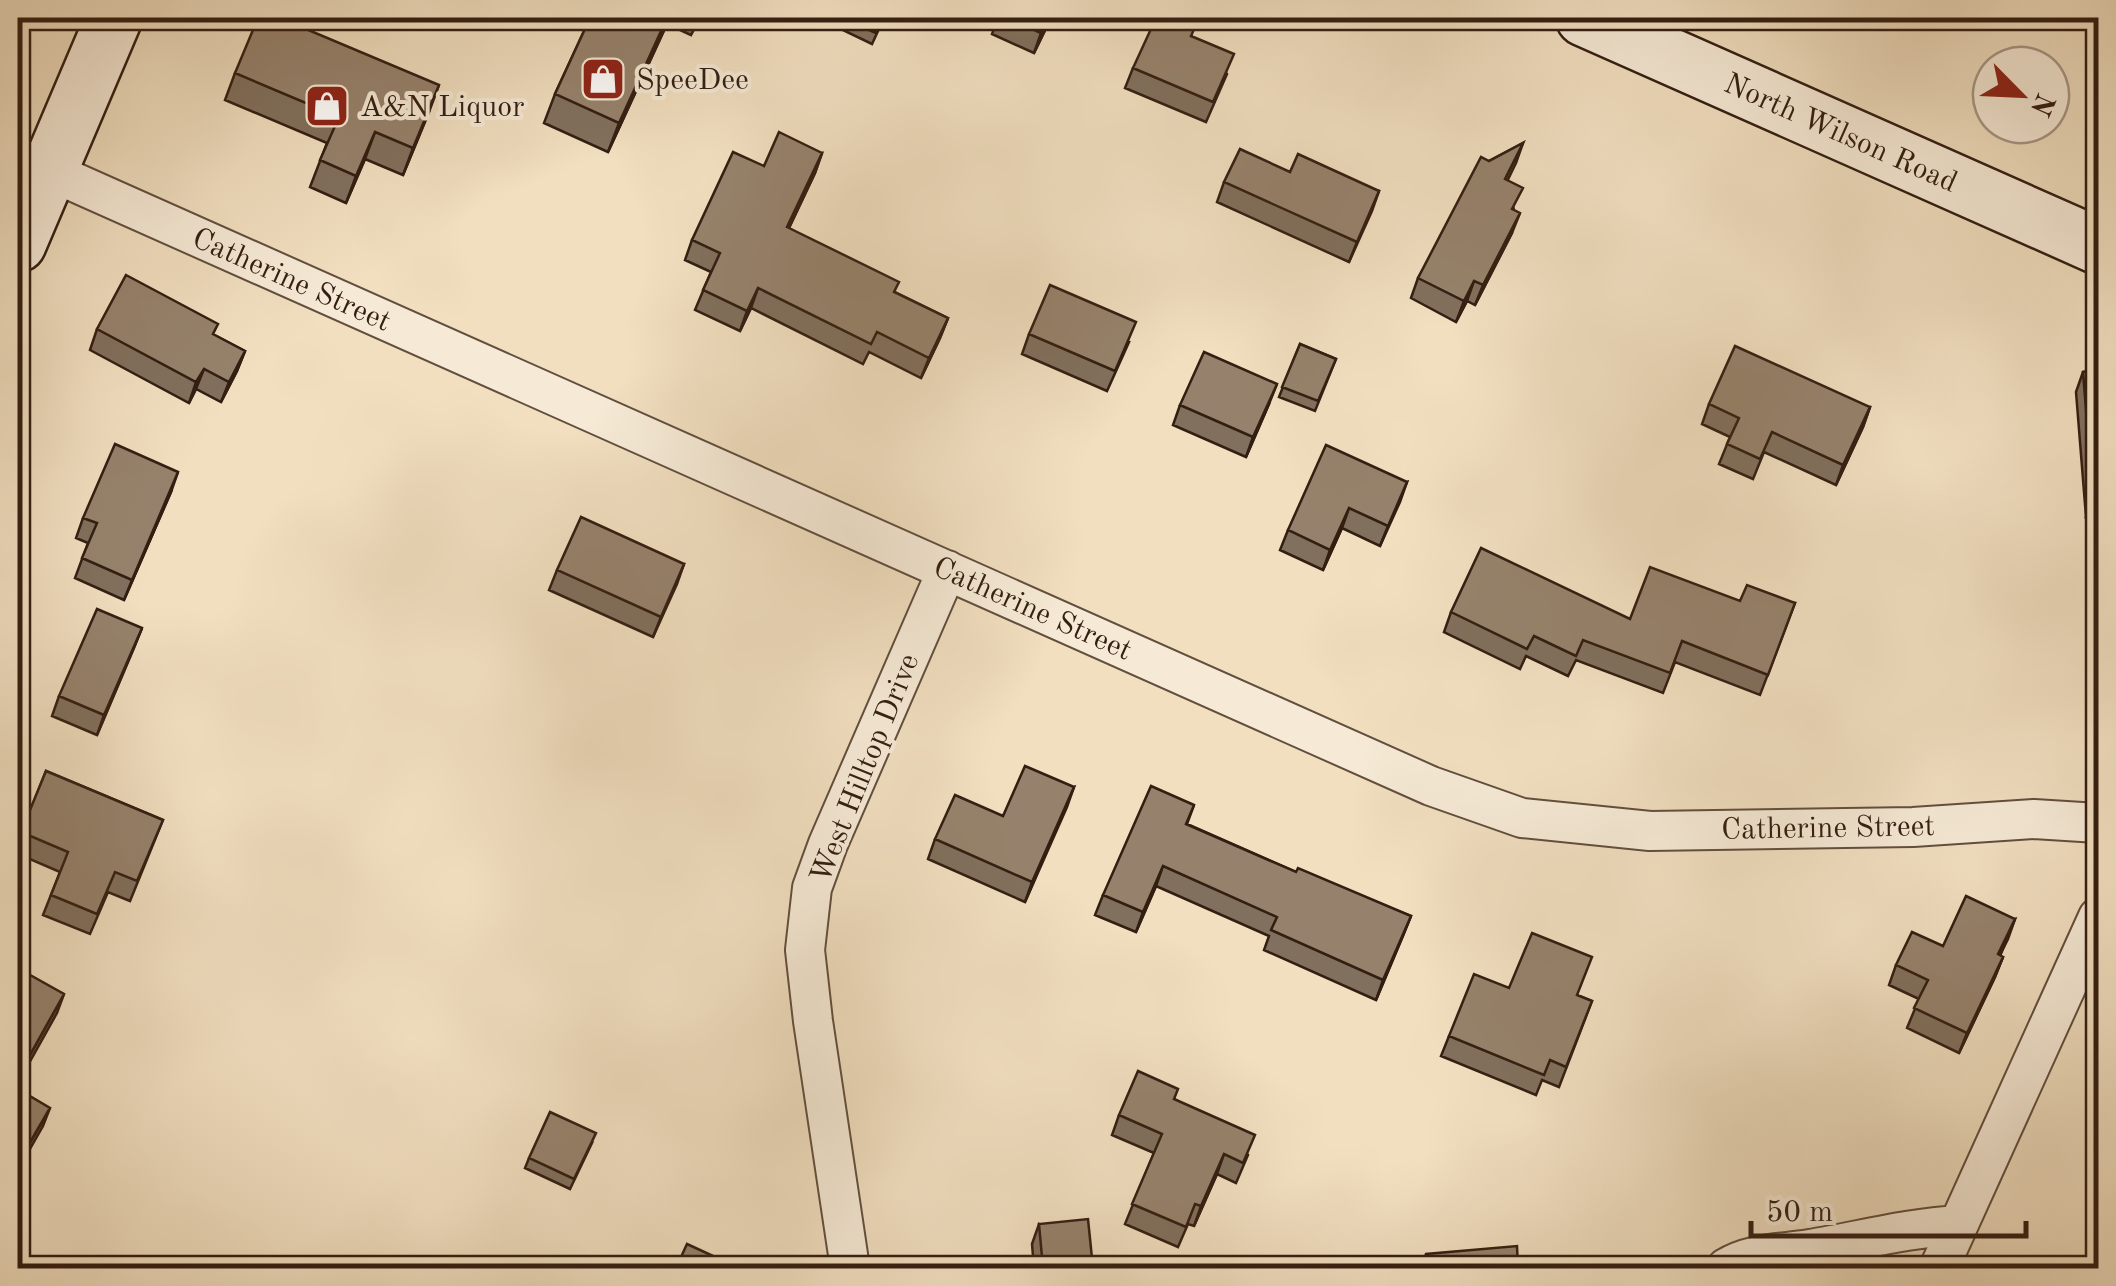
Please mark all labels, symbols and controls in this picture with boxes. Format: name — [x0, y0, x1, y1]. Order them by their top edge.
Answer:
north arrow — [1971, 45, 2071, 145]
shop icon: SpeeDee — [580, 56, 626, 102]
place label: SpeeDee — [636, 66, 749, 96]
street label: North Wilson Road — [1719, 69, 1961, 199]
shop icon: A&N Liquor — [304, 83, 350, 129]
text: N — [2024, 88, 2058, 120]
place label: A&N Liquor — [360, 93, 524, 123]
street label: Catherine Street — [187, 224, 395, 338]
street label: Catherine Street — [928, 553, 1136, 667]
street label: West Hilltop Drive — [806, 650, 926, 888]
street label: Catherine Street — [1721, 812, 1935, 846]
scale bar — [1751, 1176, 2026, 1238]
text: 50 m — [1766, 1198, 1833, 1228]

